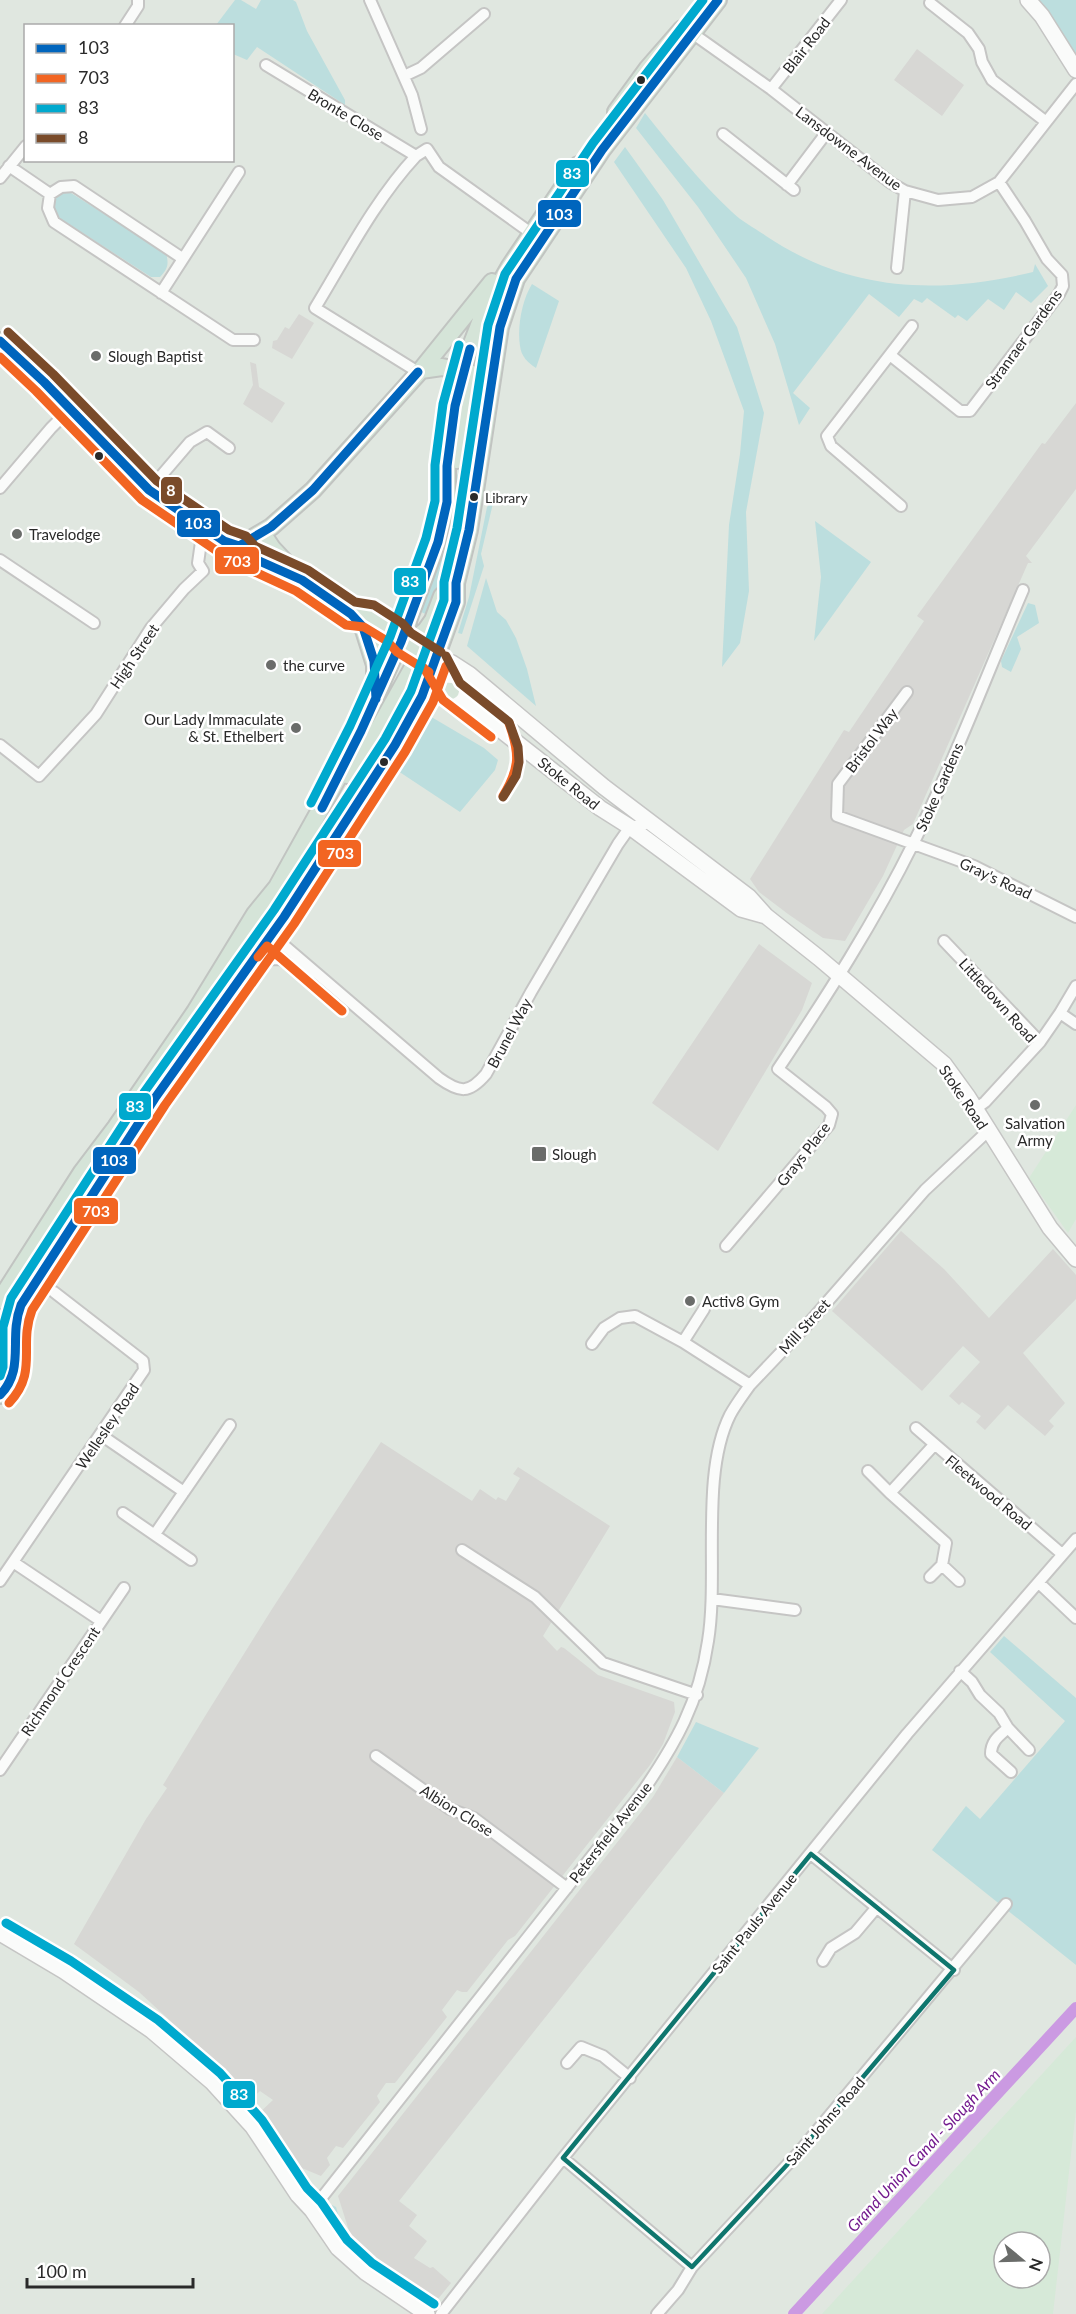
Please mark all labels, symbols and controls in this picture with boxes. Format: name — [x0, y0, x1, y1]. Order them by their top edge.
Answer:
street label: Blair Road — [778, 13, 834, 77]
legend — [24, 24, 234, 162]
text: 103 — [78, 36, 109, 58]
text: 703 — [78, 66, 109, 88]
unlabelled marker — [635, 74, 647, 86]
street label: Bronte Close — [305, 84, 387, 144]
text: 83 — [78, 96, 99, 118]
street label: Lansdowne Avenue — [793, 102, 906, 194]
text: 8 — [78, 126, 88, 148]
line badge: 83 — [555, 159, 590, 188]
text: 83 — [563, 163, 581, 182]
line badge: 103 — [537, 199, 582, 228]
text: 103 — [545, 204, 573, 223]
street label: Stranraer Gardens — [981, 286, 1065, 392]
place label: Slough Baptist — [108, 347, 204, 365]
marker: Slough Baptist — [89, 349, 103, 363]
unlabelled marker — [93, 450, 105, 462]
line badge: 8 — [160, 476, 183, 505]
text: 8 — [166, 480, 176, 499]
place label: Library — [485, 489, 528, 506]
marker: Library — [468, 491, 480, 503]
line badge: 103 — [176, 509, 221, 538]
text: 103 — [184, 513, 212, 532]
place label: Travelodge — [29, 525, 100, 543]
marker: Travelodge — [10, 527, 24, 541]
line badge: 703 — [214, 546, 260, 575]
text: 703 — [223, 551, 251, 570]
line badge: 83 — [393, 567, 427, 596]
text: 83 — [401, 571, 419, 590]
street label: High Street — [106, 620, 163, 692]
place label: the curve — [283, 656, 345, 674]
marker: the curve — [264, 658, 278, 672]
street label: Bristol Way — [841, 704, 901, 776]
place label: Our Lady Immaculate & St. Ethelbert — [144, 710, 285, 745]
marker: Our Lady Immaculate & St. Ethelbert — [289, 721, 303, 735]
street label: Stoke Gardens — [911, 740, 967, 834]
street label: Stoke Road — [535, 753, 603, 813]
unlabelled marker — [378, 756, 390, 768]
line badge: 703 — [317, 839, 362, 868]
text: 703 — [326, 843, 354, 862]
street label: Gray's Road — [957, 853, 1035, 903]
street label: Littledown Road — [955, 954, 1041, 1046]
street label: Brunel Way — [483, 995, 535, 1071]
street label: Stoke Road — [936, 1061, 992, 1133]
line badge: 83 — [118, 1092, 152, 1121]
text: 83 — [126, 1096, 144, 1115]
marker: Salvation Army — [1028, 1098, 1042, 1112]
place label: Salvation Army — [1005, 1114, 1065, 1149]
street label: Grays Place — [772, 1118, 834, 1190]
marker: Slough — [530, 1145, 548, 1163]
place label: Slough — [552, 1145, 597, 1163]
line badge: 103 — [92, 1146, 137, 1175]
text: 103 — [100, 1150, 128, 1169]
line badge: 703 — [73, 1197, 119, 1225]
text: 703 — [82, 1201, 110, 1220]
place label: Activ8 Gym — [702, 1292, 779, 1310]
marker: Activ8 Gym — [683, 1294, 697, 1308]
street label: Mill Street — [775, 1294, 834, 1357]
street label: Wellesley Road — [72, 1380, 142, 1472]
street label: Fleetwood Road — [942, 1451, 1036, 1533]
street label: Richmond Crescent — [17, 1622, 104, 1739]
street label: Petersfield Avenue — [565, 1778, 655, 1886]
street label: Albion Close — [417, 1780, 497, 1840]
street label: Saint Pauls Avenue — [708, 1869, 800, 1977]
water label: Grand Union Canal - Slough Arm — [843, 2065, 1003, 2235]
street label: Saint Johns Road — [782, 2073, 868, 2169]
line badge: 83 — [222, 2080, 256, 2109]
text: 83 — [230, 2084, 248, 2103]
north arrow — [992, 2230, 1052, 2290]
scale bar — [27, 2251, 194, 2289]
text: N — [1026, 2256, 1048, 2274]
text: 100 m — [36, 2260, 87, 2282]

